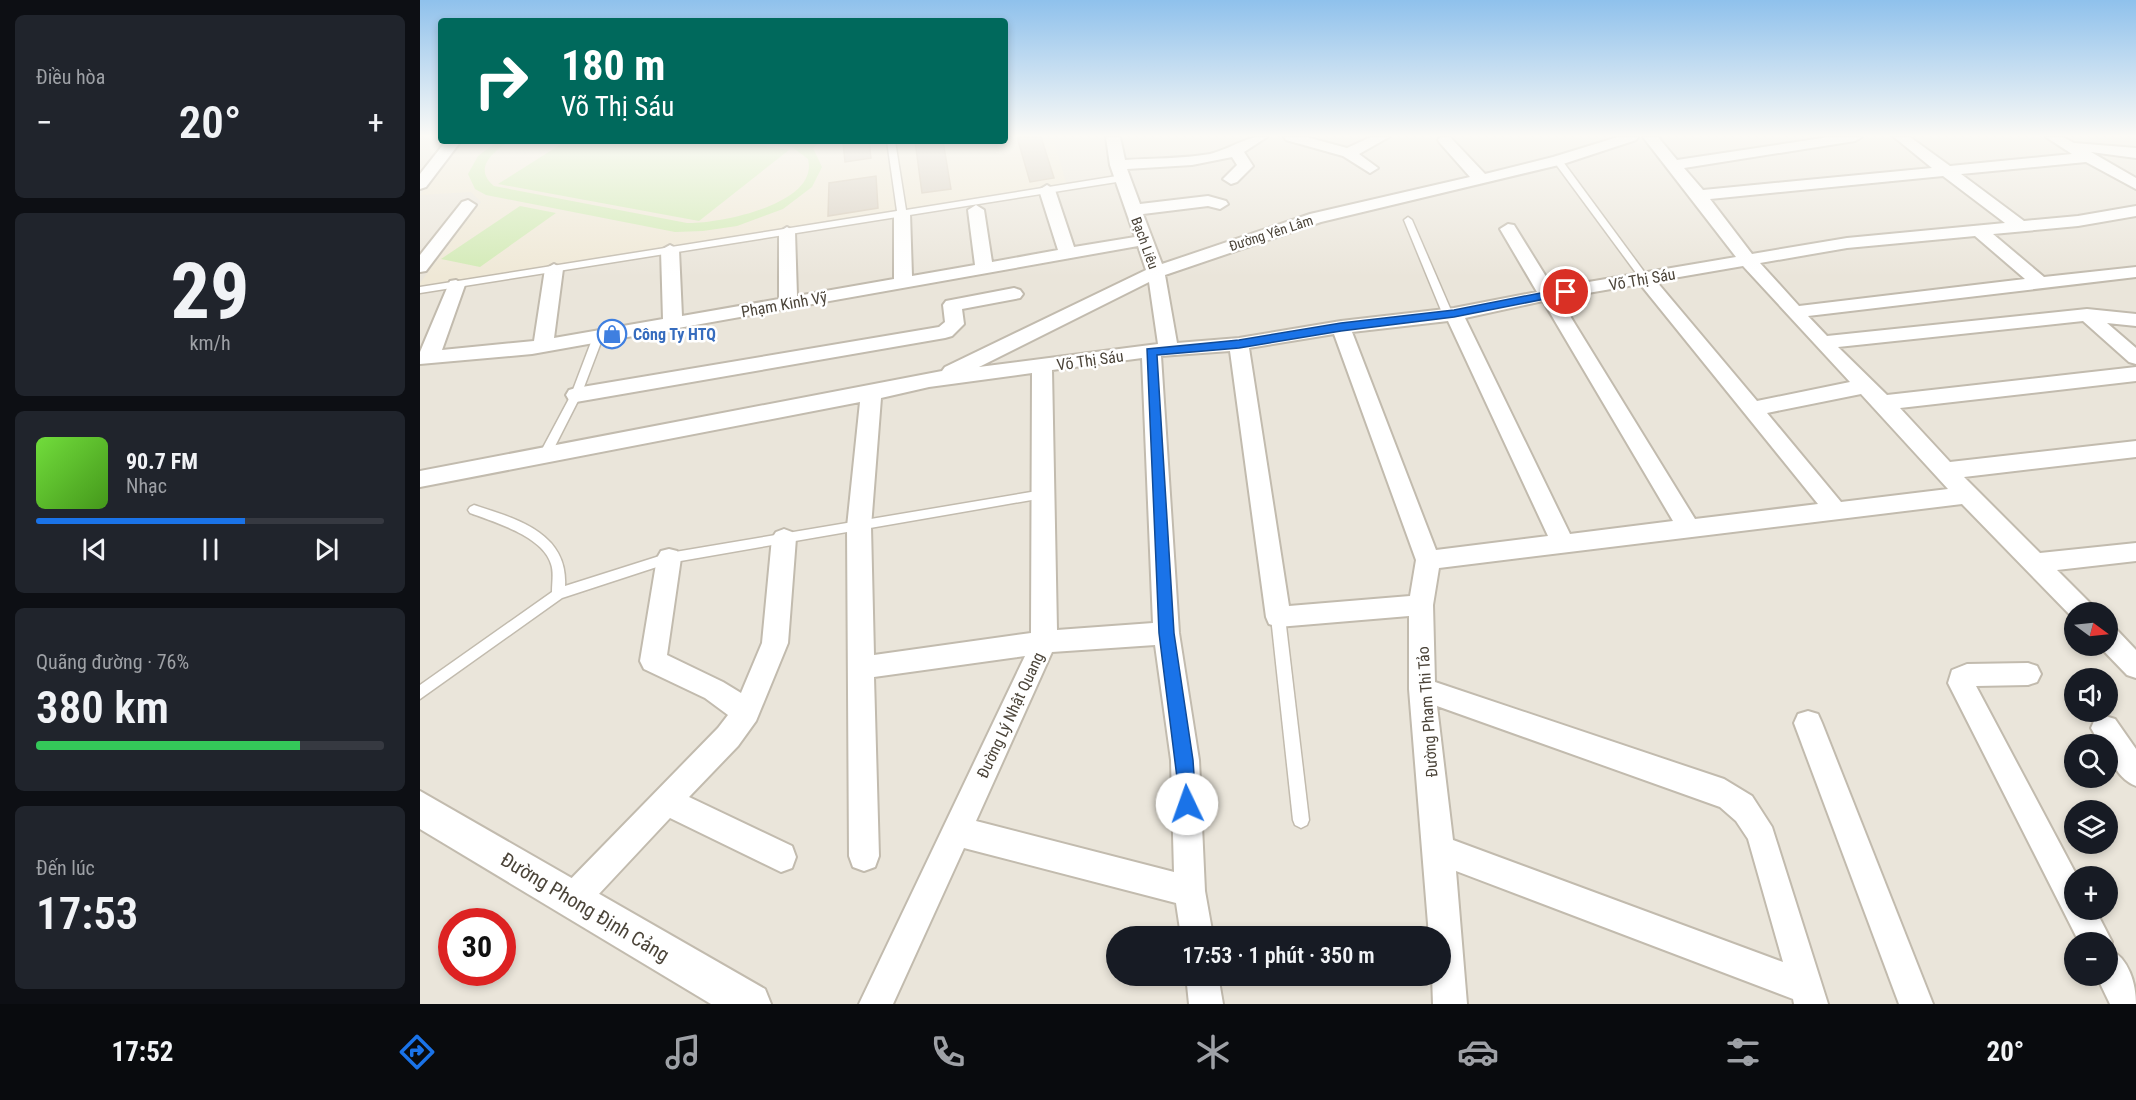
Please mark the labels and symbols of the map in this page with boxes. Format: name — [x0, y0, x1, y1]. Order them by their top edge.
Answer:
street label: Đường Yên Lâm — [1227, 212, 1315, 254]
street label: Bạch Liêu — [1128, 215, 1162, 271]
street label: Võ Thị Sáu — [1607, 264, 1677, 295]
pin — [1540, 266, 1591, 317]
street label: Phạm Kinh Vỹ — [740, 288, 829, 321]
shop icon: Công Ty HTQ — [596, 318, 628, 350]
place label: Công Ty HTQ — [633, 325, 716, 344]
street label: Võ Thị Sáu — [1056, 346, 1125, 375]
north arrow — [2064, 602, 2118, 656]
street label: Đường Pham Thi Tảo — [1413, 646, 1442, 778]
street label: Đường Lý Nhật Quang — [973, 649, 1048, 781]
position arrow — [1155, 772, 1219, 836]
street label: Đường Phong Định Cảng — [496, 847, 674, 967]
speed limit sign: 30 — [438, 908, 516, 986]

